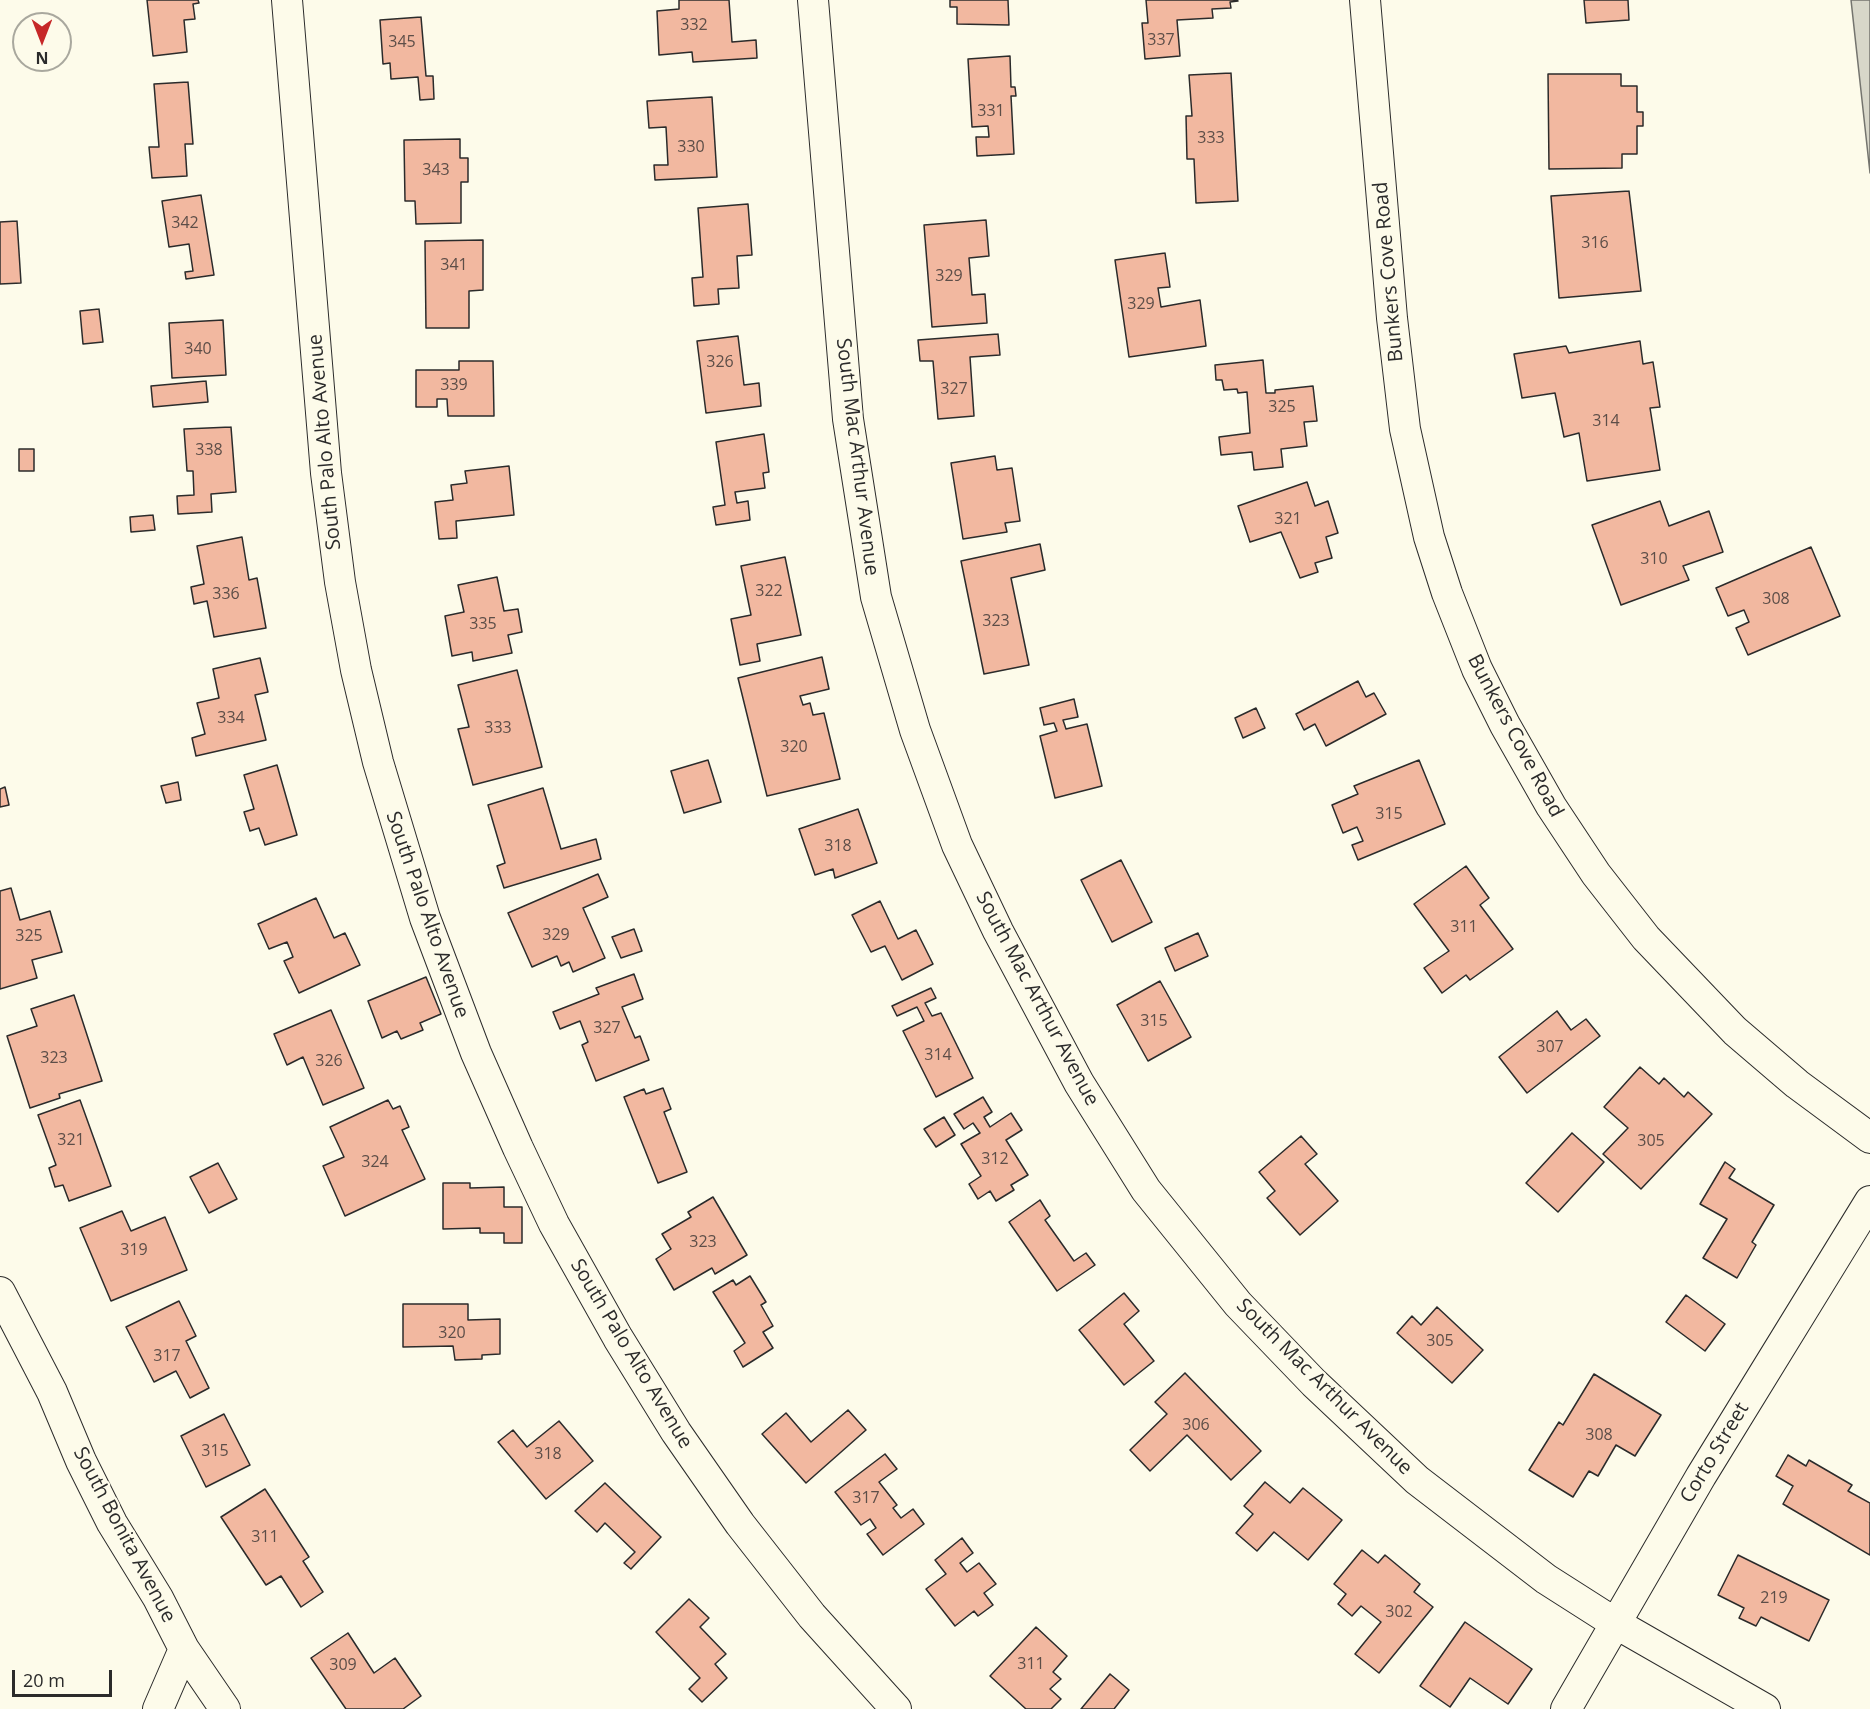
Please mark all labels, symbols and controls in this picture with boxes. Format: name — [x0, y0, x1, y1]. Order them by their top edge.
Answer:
north arrow — [12, 12, 72, 72]
house number: 332 — [680, 15, 708, 35]
house number: 337 — [1147, 30, 1175, 50]
house number: 345 — [388, 32, 416, 52]
text: N — [36, 47, 49, 69]
house number: 331 — [977, 101, 1005, 121]
house number: 333 — [1197, 128, 1225, 148]
house number: 330 — [677, 137, 705, 157]
house number: 343 — [422, 160, 450, 180]
street label: Bunkers Cove Road — [1369, 181, 1409, 363]
house number: 342 — [171, 213, 199, 233]
house number: 316 — [1581, 233, 1609, 253]
house number: 341 — [440, 255, 468, 275]
house number: 329 — [935, 266, 963, 286]
house number: 329 — [1127, 294, 1155, 314]
street label: South Palo Alto Avenue — [304, 333, 346, 551]
street label: South Mac Arthur Avenue — [831, 337, 883, 577]
house number: 340 — [184, 339, 212, 359]
house number: 326 — [706, 352, 734, 372]
house number: 339 — [440, 375, 468, 395]
house number: 327 — [940, 379, 968, 399]
house number: 325 — [1268, 397, 1296, 417]
house number: 314 — [1592, 411, 1620, 431]
house number: 338 — [195, 440, 223, 460]
house number: 321 — [1274, 509, 1302, 529]
house number: 310 — [1640, 549, 1668, 569]
house number: 322 — [755, 581, 783, 601]
house number: 336 — [212, 584, 240, 604]
house number: 308 — [1762, 589, 1790, 609]
house number: 323 — [982, 611, 1010, 631]
house number: 335 — [469, 614, 497, 634]
street label: Bunkers Cove Road — [1462, 651, 1568, 821]
house number: 334 — [217, 708, 245, 728]
house number: 333 — [484, 718, 512, 738]
house number: 320 — [780, 737, 808, 757]
house number: 315 — [1375, 804, 1403, 824]
street label: South Palo Alto Avenue — [380, 809, 474, 1021]
house number: 318 — [824, 836, 852, 856]
street label: South Mac Arthur Avenue — [970, 888, 1104, 1110]
house number: 311 — [1450, 917, 1478, 937]
house number: 329 — [542, 925, 570, 945]
house number: 325 — [15, 926, 43, 946]
house number: 315 — [1140, 1011, 1168, 1031]
house number: 327 — [593, 1018, 621, 1038]
house number: 307 — [1536, 1037, 1564, 1057]
house number: 314 — [924, 1045, 952, 1065]
house number: 323 — [40, 1048, 68, 1068]
house number: 326 — [315, 1051, 343, 1071]
house number: 321 — [57, 1130, 85, 1150]
house number: 305 — [1637, 1131, 1665, 1151]
house number: 312 — [981, 1149, 1009, 1169]
house number: 324 — [361, 1152, 389, 1172]
house number: 323 — [689, 1232, 717, 1252]
house number: 319 — [120, 1240, 148, 1260]
street label: South Palo Alto Avenue — [565, 1255, 697, 1453]
street label: South Mac Arthur Avenue — [1231, 1294, 1417, 1480]
house number: 320 — [438, 1323, 466, 1343]
house number: 305 — [1426, 1331, 1454, 1351]
house number: 317 — [153, 1346, 181, 1366]
street label: Corto Street — [1676, 1398, 1754, 1508]
house number: 306 — [1182, 1415, 1210, 1435]
house number: 308 — [1585, 1425, 1613, 1445]
house number: 315 — [201, 1441, 229, 1461]
street label: South Bonita Avenue — [68, 1443, 180, 1627]
house number: 318 — [534, 1444, 562, 1464]
house number: 317 — [852, 1488, 880, 1508]
house number: 311 — [251, 1527, 279, 1547]
house number: 219 — [1760, 1588, 1788, 1608]
house number: 302 — [1385, 1602, 1413, 1622]
house number: 311 — [1017, 1654, 1045, 1674]
house number: 309 — [329, 1655, 357, 1675]
scale bar — [15, 1658, 116, 1696]
text: 20 m — [23, 1668, 65, 1692]

